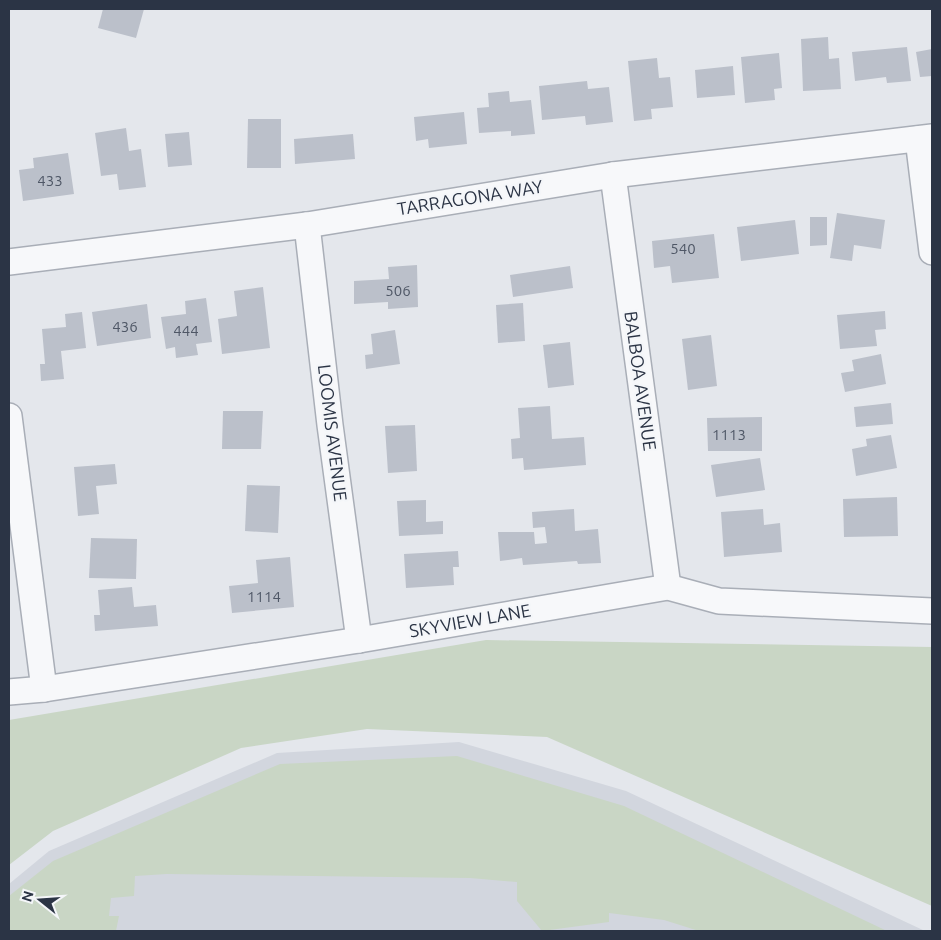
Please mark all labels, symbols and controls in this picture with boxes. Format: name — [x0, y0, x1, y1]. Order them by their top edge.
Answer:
house number: 433 — [37, 172, 63, 189]
street label: TARRAGONA WAY — [396, 176, 545, 218]
house number: 540 — [670, 240, 696, 257]
house number: 506 — [385, 282, 411, 299]
street label: BALBOA AVENUE — [621, 310, 661, 452]
house number: 436 — [112, 318, 138, 335]
house number: 444 — [173, 322, 199, 339]
street label: LOOMIS AVENUE — [315, 363, 351, 503]
house number: 1113 — [712, 426, 746, 443]
house number: 1114 — [247, 588, 281, 605]
street label: SKYVIEW LANE — [408, 599, 532, 641]
north arrow — [15, 875, 65, 925]
text: N — [18, 889, 37, 904]

